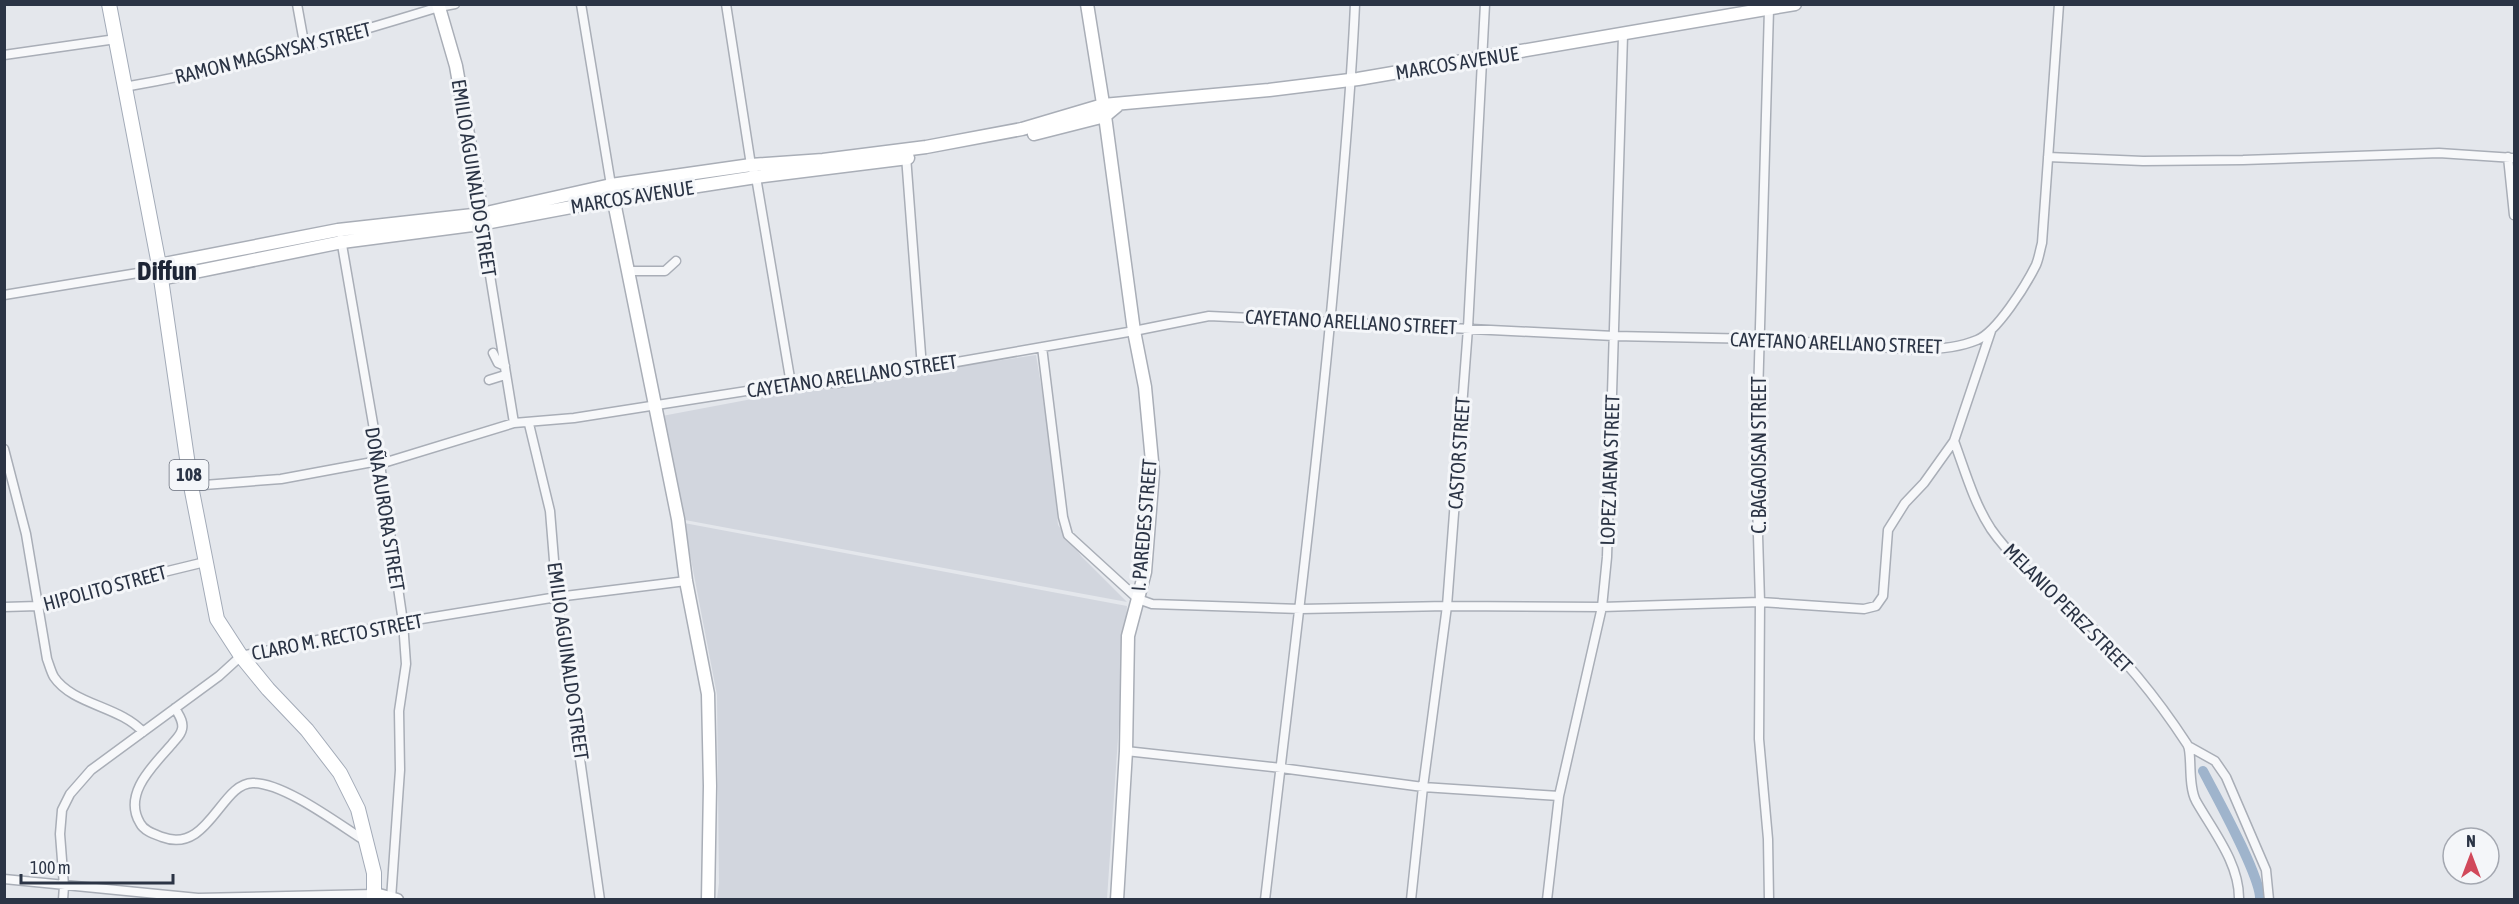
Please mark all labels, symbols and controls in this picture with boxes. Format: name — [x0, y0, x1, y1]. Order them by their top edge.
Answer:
street label: RAMON MAGSAYSAY STREET — [172, 17, 373, 88]
street label: MARCOS AVENUE — [1394, 41, 1521, 84]
street label: EMILIO AGUINALDO STREET — [448, 78, 501, 278]
street label: MARCOS AVENUE — [569, 175, 696, 218]
district label: Diffun — [137, 256, 197, 286]
street label: CAYETANO ARELLANO STREET — [1245, 304, 1458, 339]
street label: CAYETANO ARELLANO STREET — [1730, 327, 1943, 358]
street label: CAYETANO ARELLANO STREET — [745, 349, 959, 402]
street label: C. BAGAOISAN STREET — [1747, 376, 1770, 534]
street label: LOPEZ JAENA STREET — [1595, 394, 1624, 546]
street label: CASTOR STREET — [1443, 396, 1474, 510]
street label: DOÑA AURORA STREET — [361, 425, 410, 593]
street label: I. PAREDES STREET — [1126, 458, 1161, 592]
road number: 108 — [170, 460, 208, 490]
street label: MELANIO PEREZ STREET — [1999, 539, 2138, 677]
street label: HIPOLITO STREET — [41, 560, 169, 615]
street label: EMILIO AGUINALDO STREET — [543, 561, 594, 762]
street label: CLARO M. RECTO STREET — [249, 609, 425, 664]
north arrow — [2441, 826, 2501, 886]
text: N — [2466, 832, 2476, 850]
scale bar — [21, 847, 172, 885]
text: 100 m — [30, 857, 71, 878]

